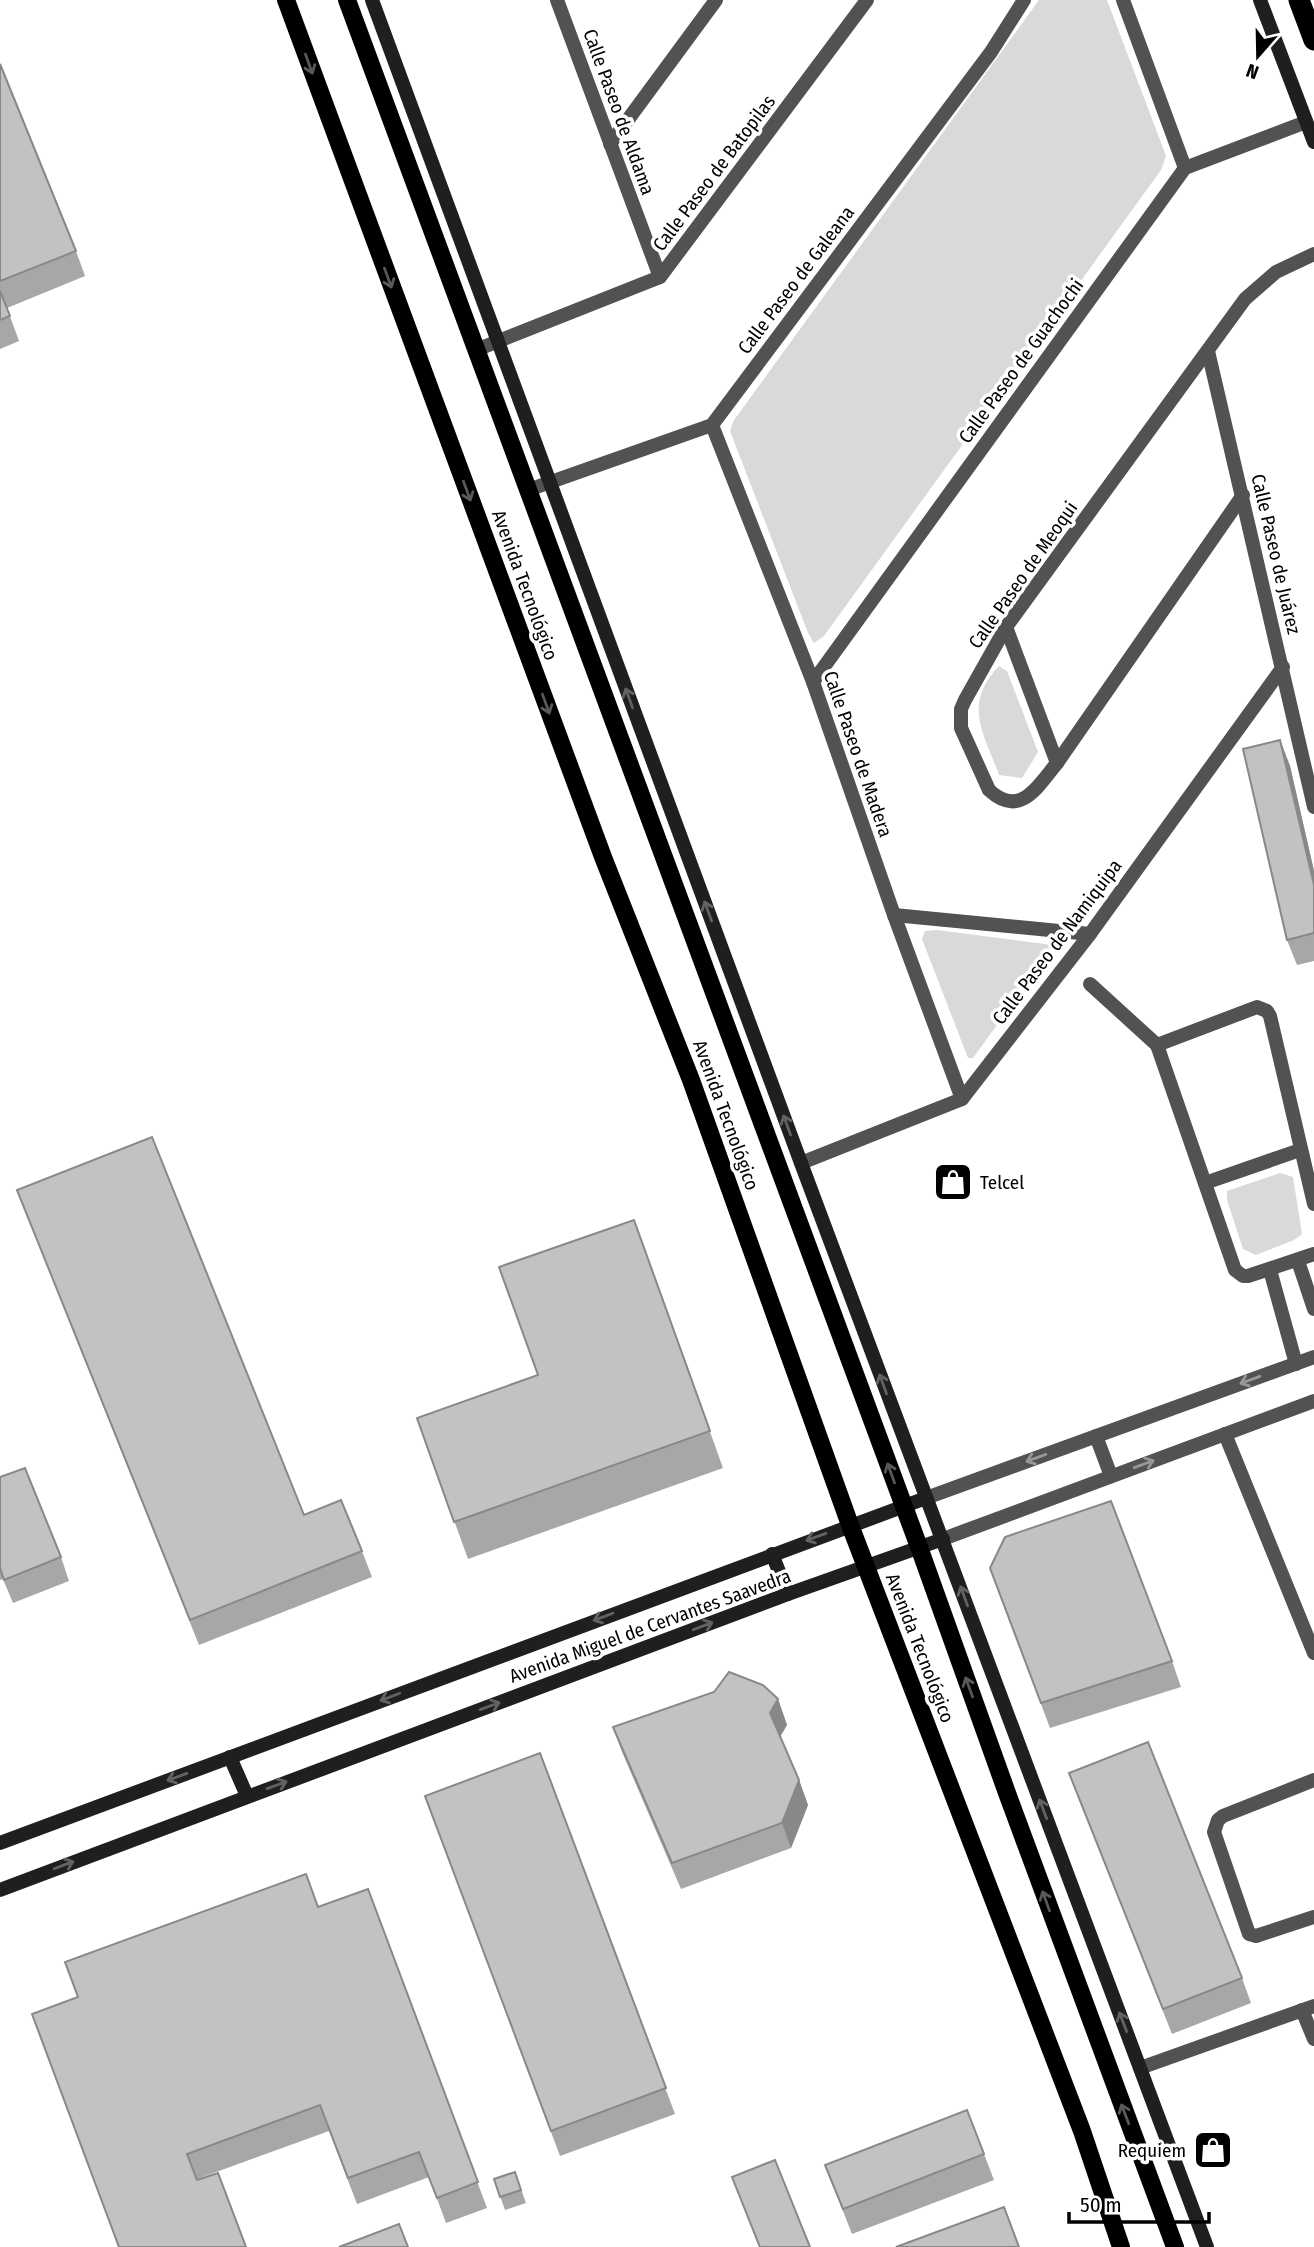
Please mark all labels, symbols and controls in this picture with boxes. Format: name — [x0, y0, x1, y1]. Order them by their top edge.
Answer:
north arrow — [1223, 21, 1293, 91]
street label: Calle Paseo de Aldama — [578, 26, 660, 198]
one-way arrow — [304, 53, 316, 75]
text: N — [1243, 59, 1262, 84]
street label: Calle Paseo de Batopilas — [648, 91, 780, 255]
street label: Calle Paseo de Galeana — [733, 201, 859, 359]
one-way arrow — [382, 266, 395, 288]
street label: Calle Paseo de Guachochi — [954, 274, 1088, 448]
street label: Calle Paseo de Juárez — [1246, 472, 1306, 637]
one-way arrow — [462, 479, 474, 501]
street label: Calle Paseo de Meoqui — [964, 497, 1082, 653]
street label: Avenida Tecnológico — [487, 507, 563, 663]
street label: Calle Paseo de Madera — [819, 668, 897, 840]
one-way arrow — [622, 687, 635, 709]
one-way arrow — [541, 692, 554, 714]
street label: Calle Paseo de Namiquipa — [987, 855, 1127, 1029]
one-way arrow — [701, 901, 713, 923]
street label: Avenida Tecnológico — [688, 1037, 764, 1193]
one-way arrow — [779, 1114, 792, 1136]
shop icon: Telcel — [932, 1161, 974, 1203]
place label: Telcel — [980, 1171, 1024, 1194]
one-way arrow — [876, 1373, 888, 1395]
one-way arrow — [1239, 1375, 1261, 1387]
one-way arrow — [1025, 1452, 1047, 1465]
one-way arrow — [1133, 1457, 1155, 1469]
one-way arrow — [884, 1463, 897, 1485]
one-way arrow — [806, 1532, 828, 1545]
street label: Avenida Miguel de Cervantes Saavedra — [506, 1564, 794, 1688]
street label: Avenida Tecnológico — [881, 1570, 959, 1726]
one-way arrow — [957, 1586, 969, 1608]
one-way arrow — [593, 1612, 615, 1624]
one-way arrow — [692, 1619, 714, 1632]
one-way arrow — [962, 1676, 974, 1698]
one-way arrow — [380, 1692, 402, 1704]
one-way arrow — [478, 1699, 500, 1711]
one-way arrow — [167, 1771, 188, 1784]
one-way arrow — [265, 1778, 287, 1790]
one-way arrow — [1035, 1799, 1048, 1821]
one-way arrow — [52, 1858, 74, 1871]
one-way arrow — [1039, 1890, 1052, 1912]
one-way arrow — [1115, 2012, 1128, 2034]
one-way arrow — [1118, 2104, 1130, 2126]
shop icon: Requiem — [1192, 2129, 1234, 2171]
place label: Requiem — [1118, 2139, 1186, 2162]
scale bar — [1069, 2180, 1209, 2224]
text: 50 m — [1080, 2192, 1122, 2218]

